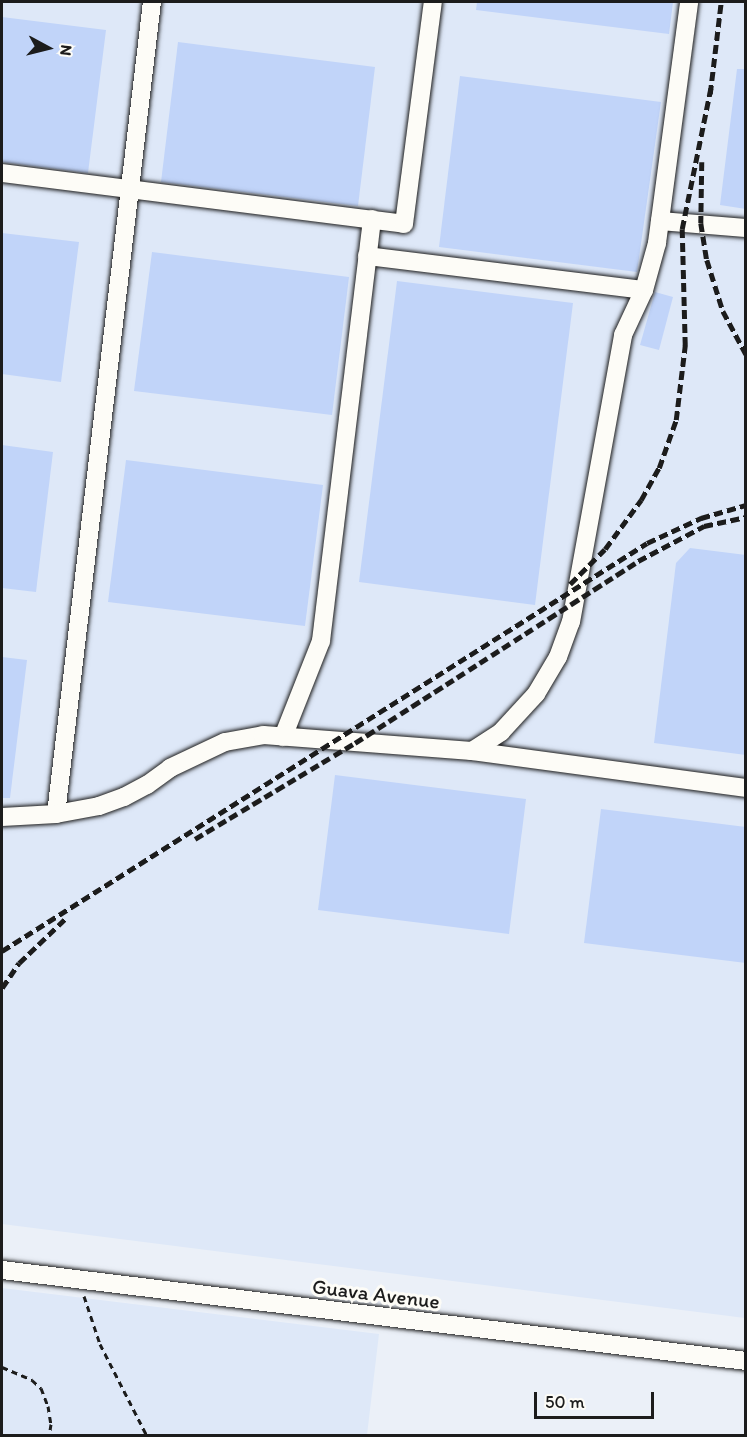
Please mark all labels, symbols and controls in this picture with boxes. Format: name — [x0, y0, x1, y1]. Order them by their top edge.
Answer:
north arrow — [18, 18, 78, 78]
text: N — [56, 44, 76, 57]
street label: Guava Avenue — [311, 1274, 441, 1314]
scale bar — [537, 1380, 657, 1418]
text: 50 m — [545, 1391, 585, 1413]

